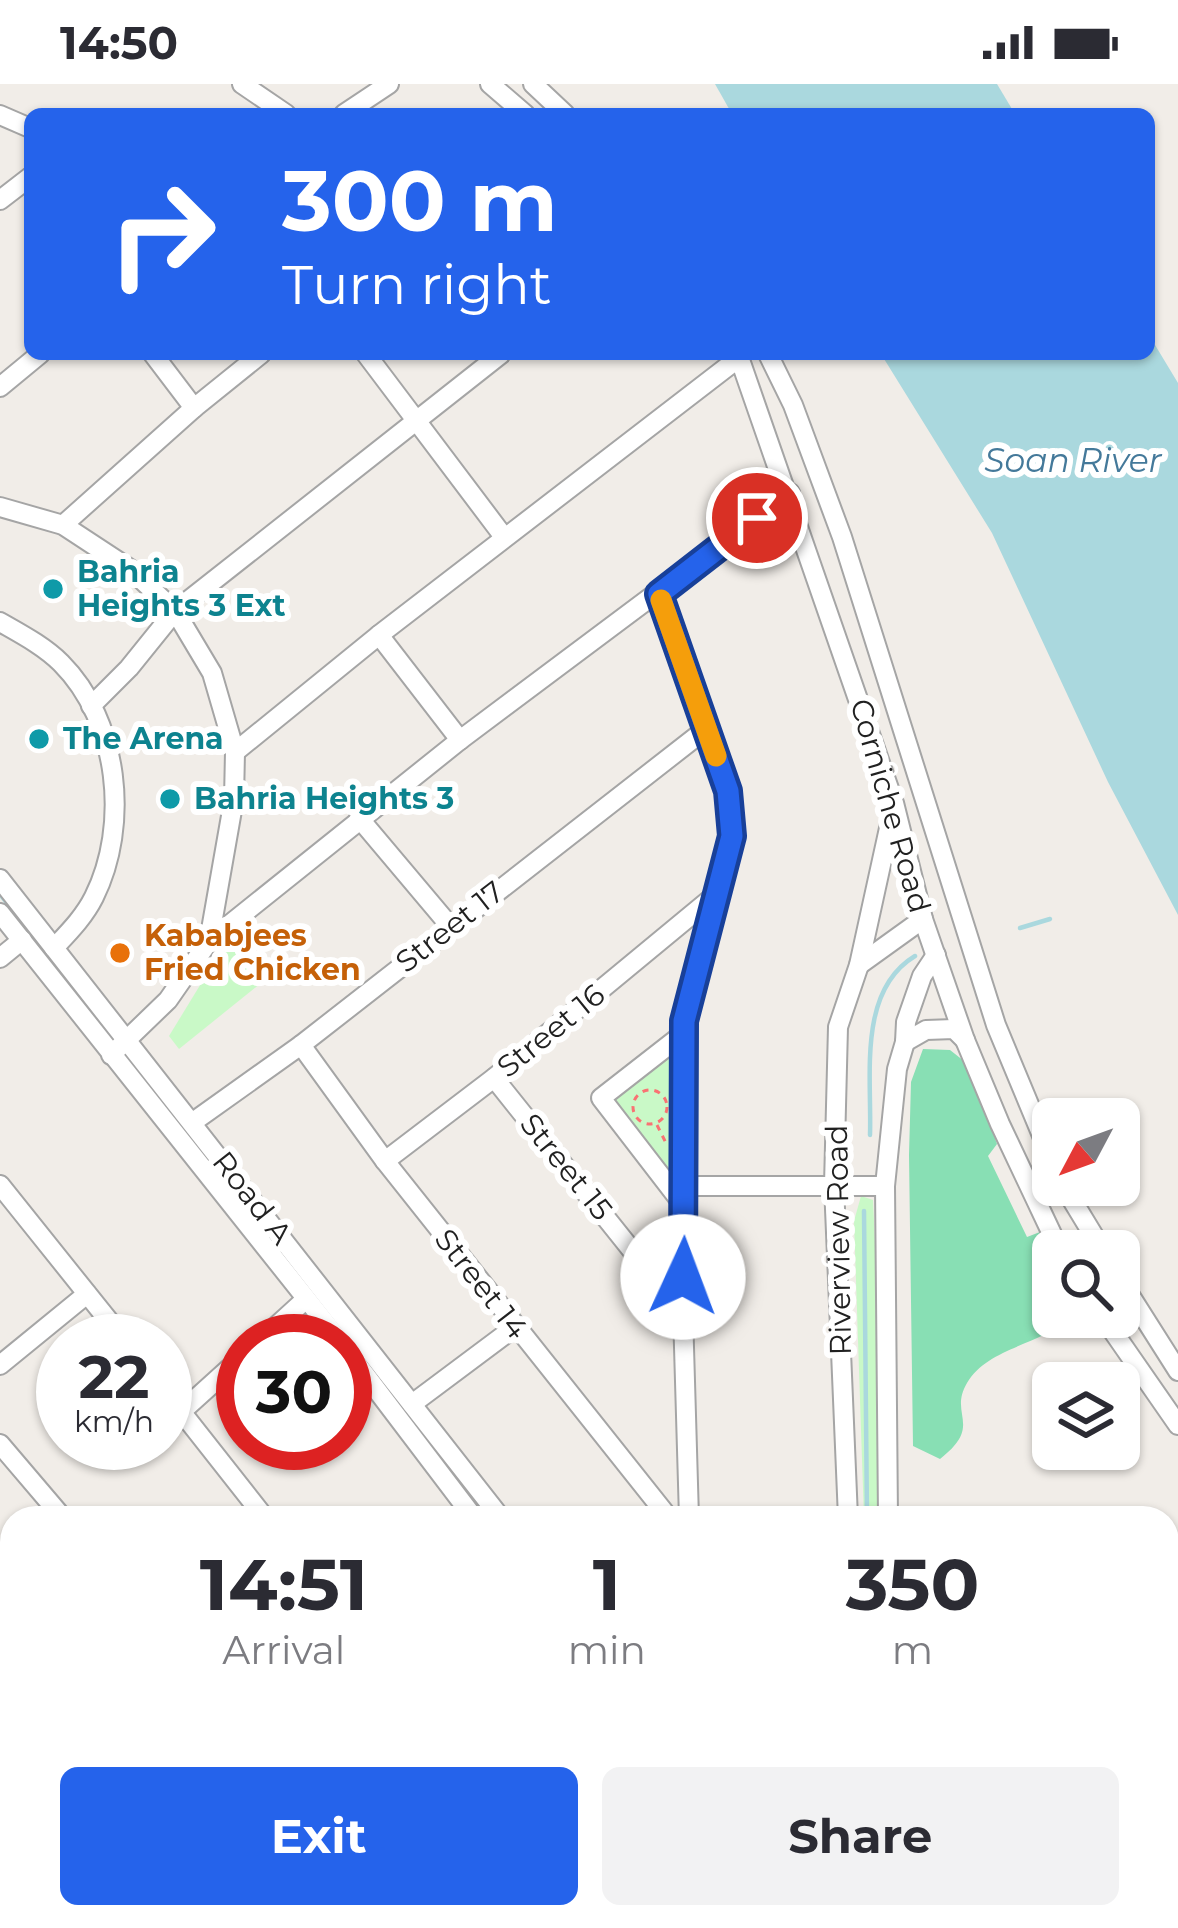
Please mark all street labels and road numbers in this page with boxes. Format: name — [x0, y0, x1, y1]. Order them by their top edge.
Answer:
street label: Corniche Road — [842, 695, 939, 917]
street label: Street 17 — [388, 873, 511, 980]
street label: Street 16 — [489, 976, 612, 1085]
street label: Street 15 — [512, 1106, 621, 1227]
street label: Riverview Road — [818, 1124, 859, 1356]
street label: Road A — [205, 1144, 300, 1252]
street label: Street 14 — [427, 1221, 536, 1346]

